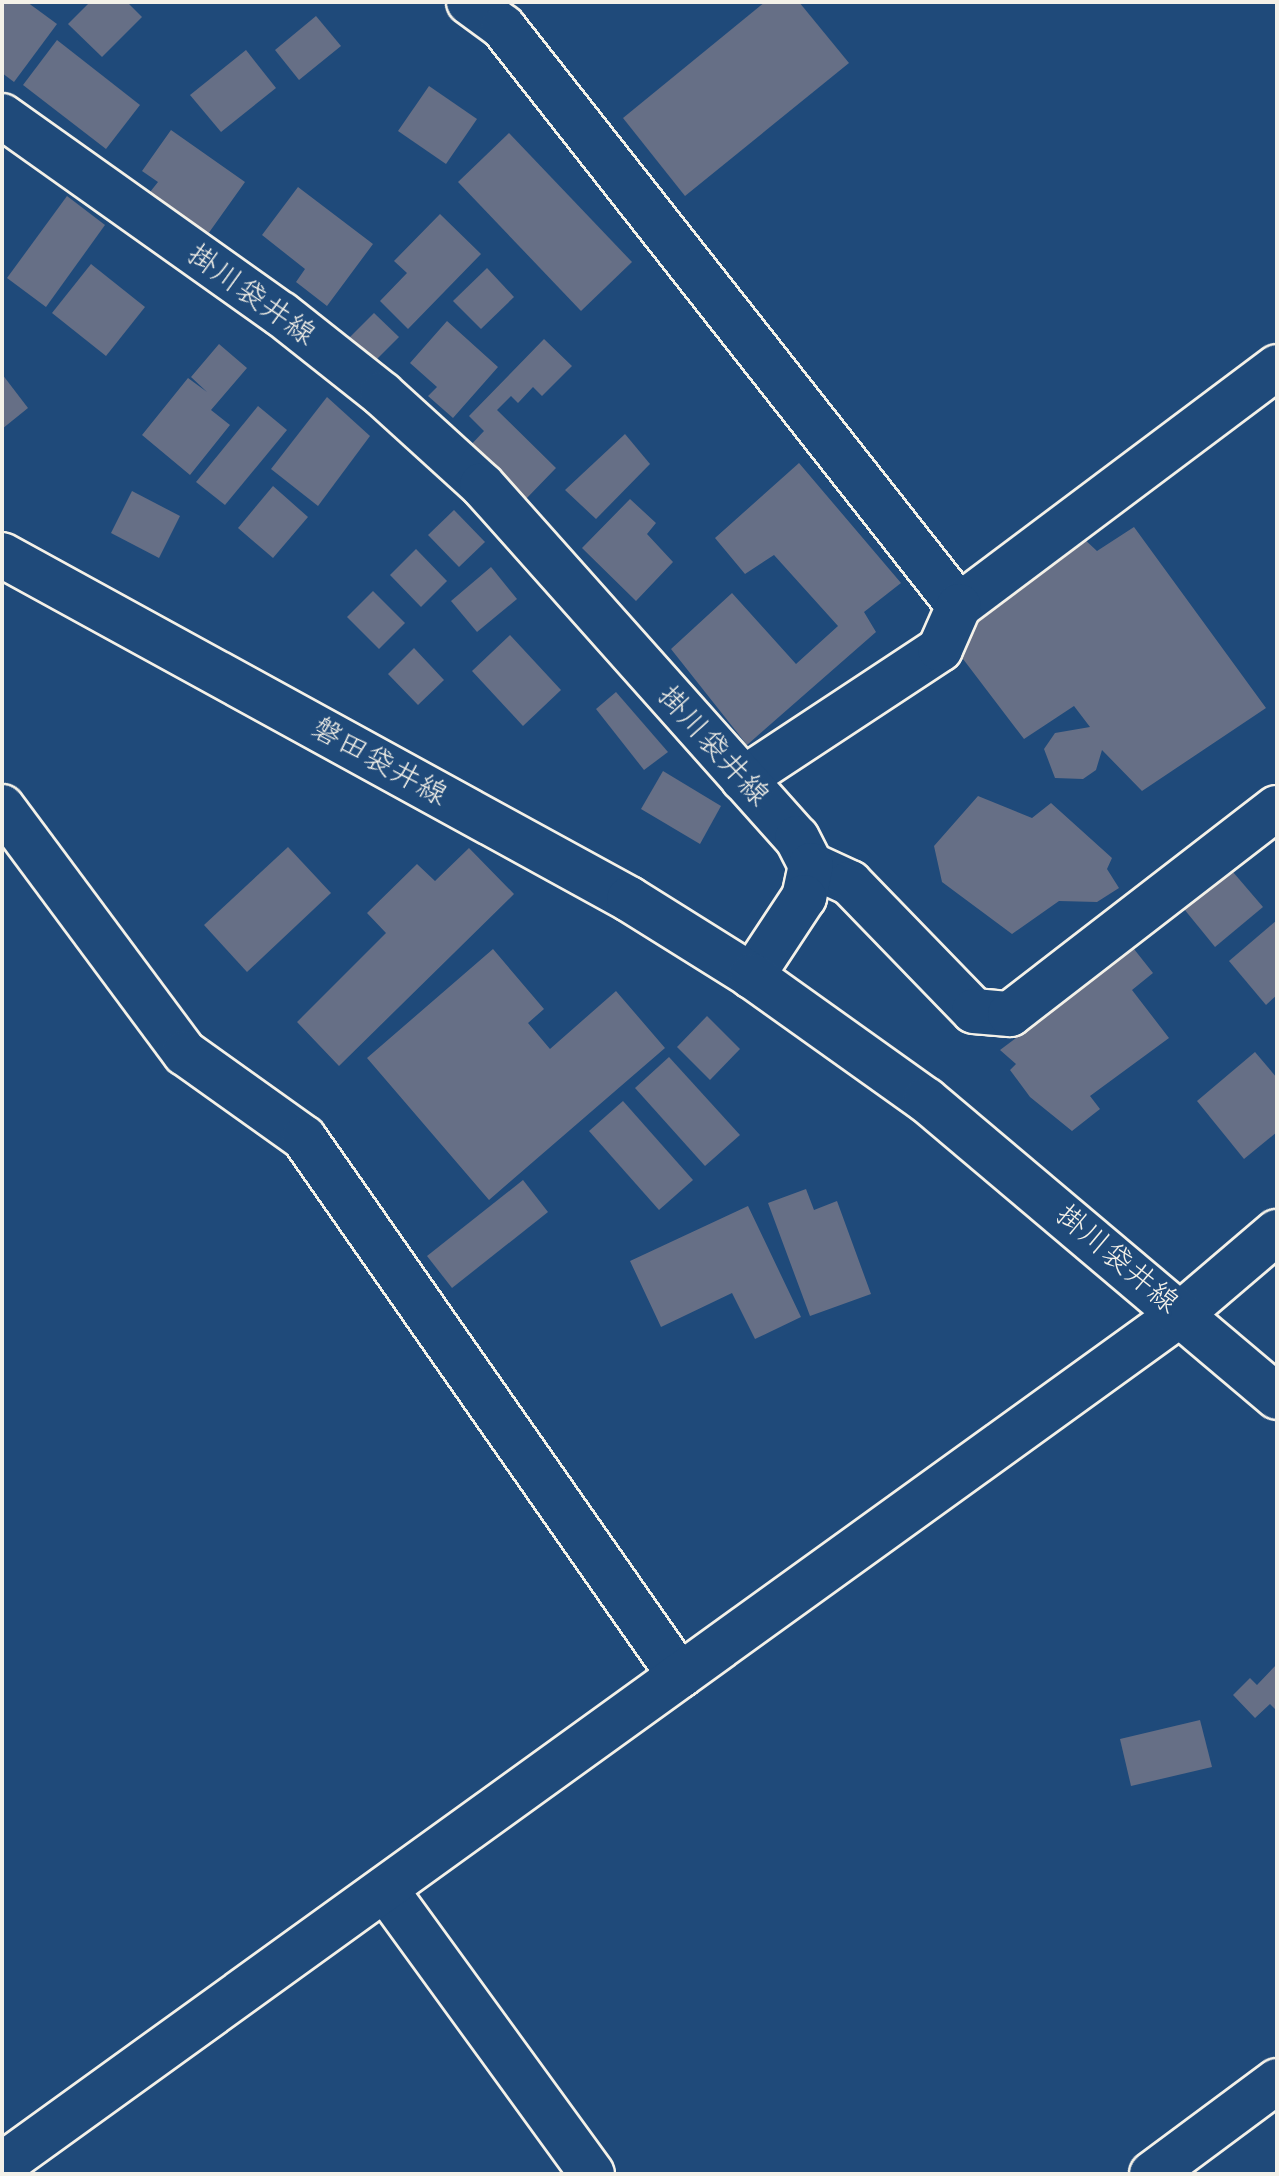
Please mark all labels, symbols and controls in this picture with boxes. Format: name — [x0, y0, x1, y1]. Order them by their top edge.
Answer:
street label: 掛川袋井線 — [180, 236, 322, 354]
street label: 掛川袋井線 — [649, 678, 777, 814]
street label: 磐田袋井線 — [305, 710, 453, 814]
street label: 掛川袋井線 — [1048, 1197, 1186, 1321]

